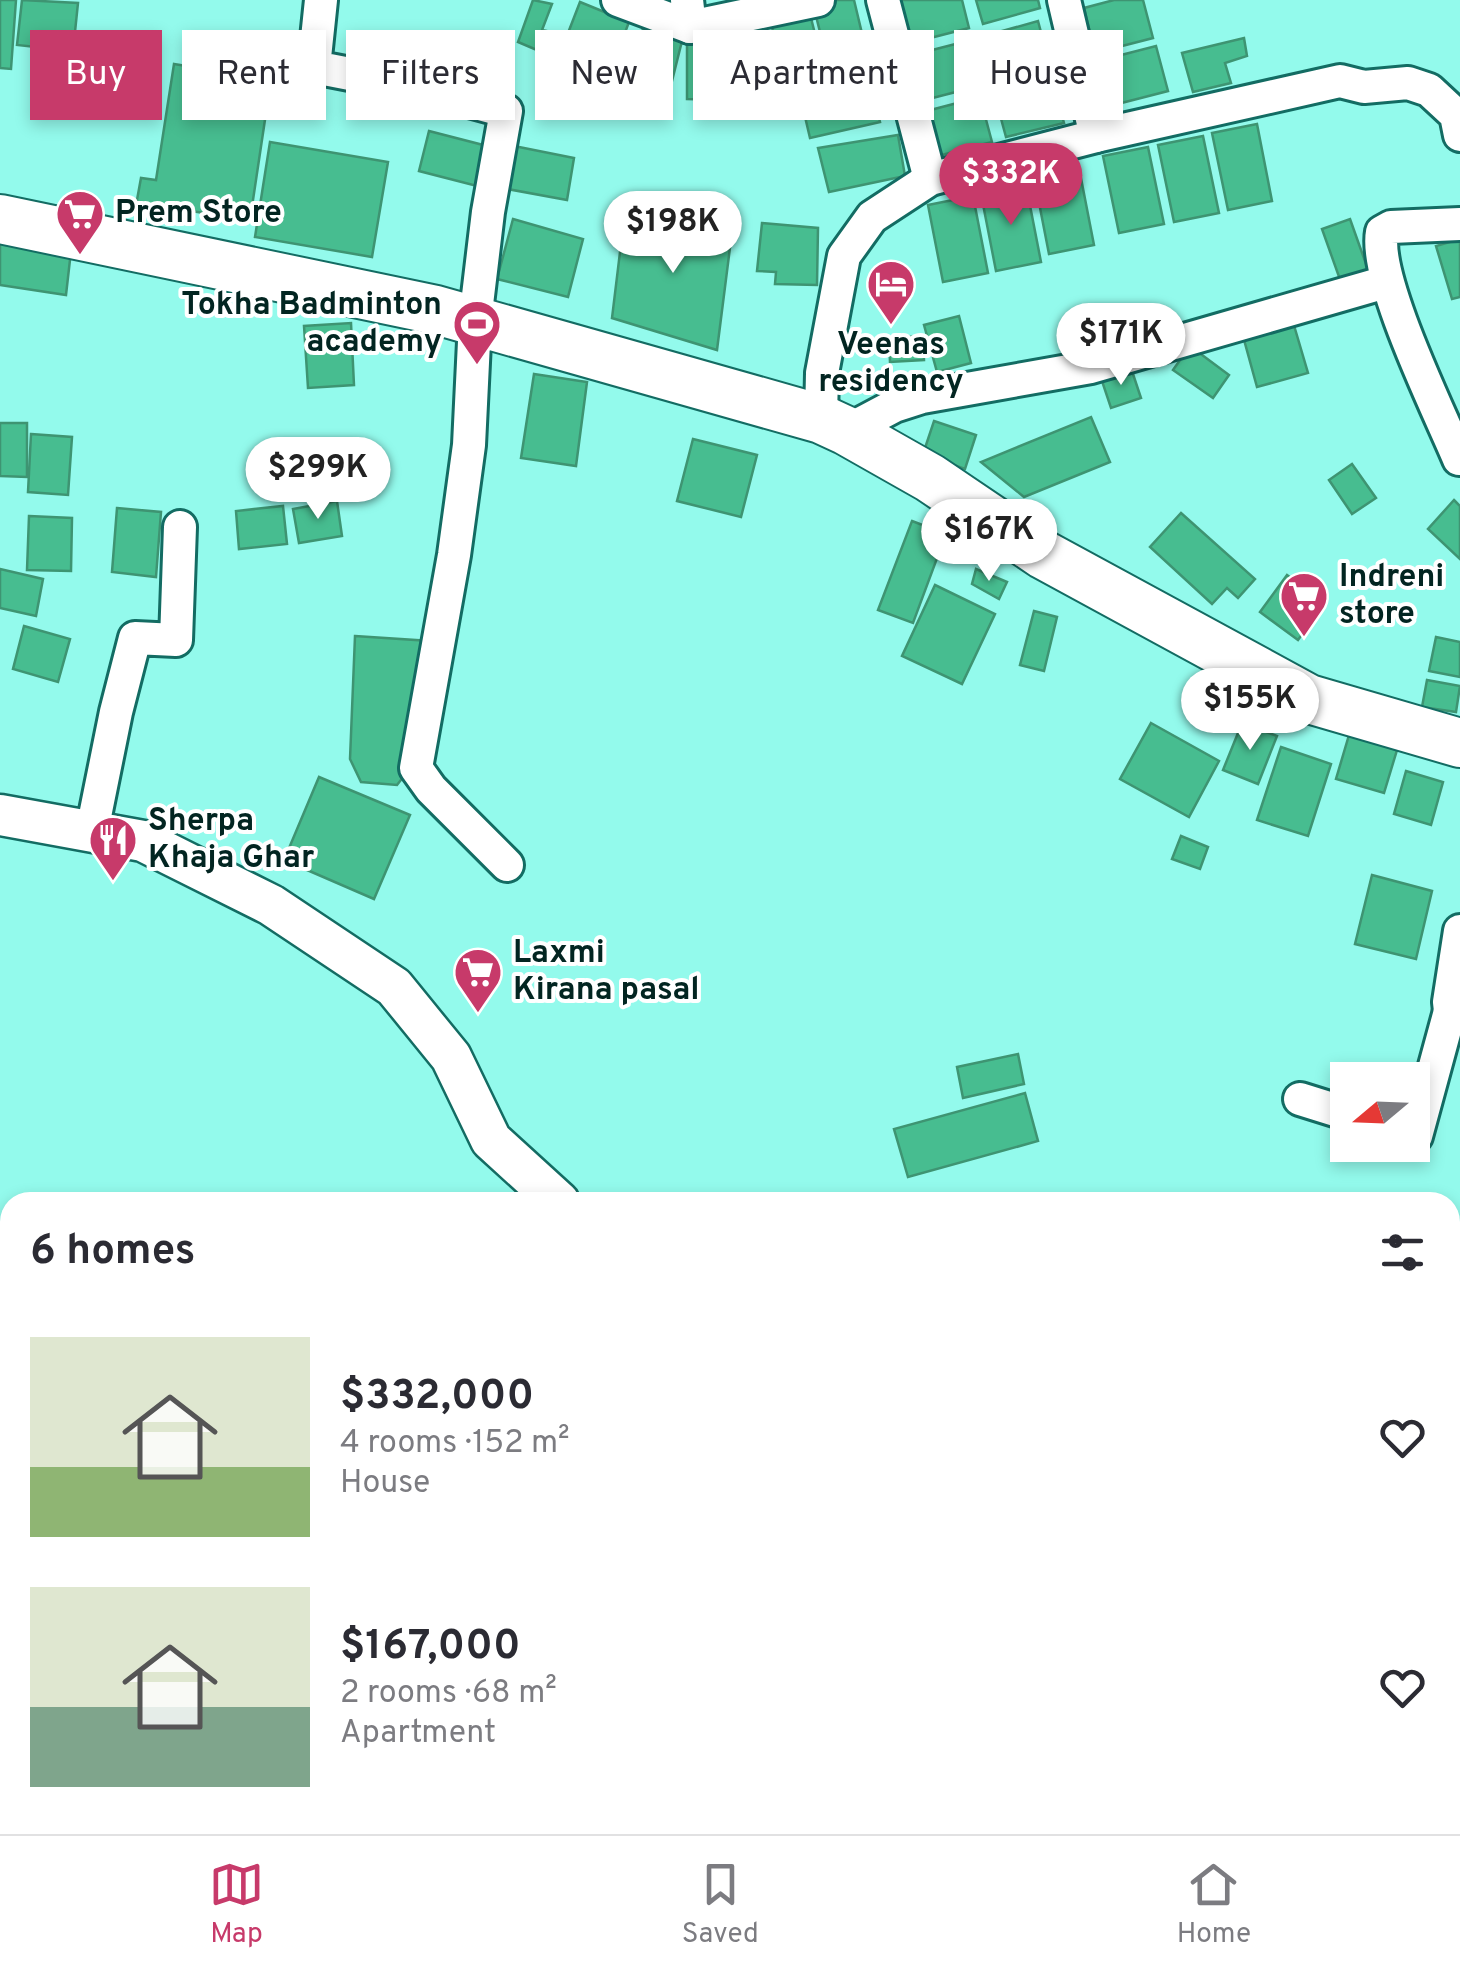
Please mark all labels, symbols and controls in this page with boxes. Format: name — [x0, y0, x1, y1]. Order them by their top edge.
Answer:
chip: Buy — [30, 30, 162, 120]
chip: Rent — [182, 30, 326, 120]
chip: Filters — [346, 30, 515, 120]
chip: New — [535, 30, 673, 120]
chip: Apartment — [693, 30, 934, 120]
chip: House — [954, 30, 1123, 120]
pin: $332K — [941, 143, 1081, 228]
text: $332K — [961, 155, 1061, 195]
supermarket icon: Prem Store — [54, 188, 106, 256]
pin: $198K — [603, 191, 743, 276]
place label: Prem Store — [115, 194, 282, 234]
text: $198K — [626, 203, 720, 243]
hotel icon: Veenas residency — [865, 258, 917, 326]
place label: Tokha Badminton academy — [181, 286, 442, 363]
sports icon: Tokha Badminton academy — [451, 298, 503, 366]
pin: $171K — [1051, 303, 1191, 388]
text: $171K — [1078, 315, 1164, 355]
place label: Veenas residency — [818, 326, 964, 403]
pin: $299K — [248, 437, 388, 522]
text: $299K — [268, 449, 368, 489]
pin: $167K — [919, 499, 1059, 584]
text: $167K — [943, 511, 1035, 551]
place label: Indreni store — [1339, 558, 1444, 635]
supermarket icon: Indreni store — [1278, 570, 1330, 638]
pin: $155K — [1180, 668, 1320, 753]
text: $155K — [1203, 680, 1297, 720]
place label: Sherpa Khaja Ghar — [148, 802, 314, 879]
restaurant icon: Sherpa Khaja Ghar — [87, 814, 139, 882]
place label: Laxmi Kirana pasal — [513, 934, 700, 1011]
supermarket icon: Laxmi Kirana pasal — [452, 946, 504, 1014]
north arrow — [1330, 1062, 1430, 1162]
map controls — [1330, 1062, 1430, 1162]
icon: filters — [1375, 1225, 1430, 1280]
text: 6 homes — [30, 1226, 195, 1279]
text: $332,000 — [340, 1371, 534, 1424]
icon: home — [110, 1377, 230, 1497]
icon: heart — [1375, 1410, 1430, 1465]
text: 4 rooms · 152 m² — [340, 1424, 570, 1464]
text: House — [340, 1464, 430, 1504]
text: $167,000 — [340, 1621, 521, 1674]
icon: home — [110, 1627, 230, 1747]
icon: heart — [1375, 1660, 1430, 1715]
text: 2 rooms · 68 m² — [340, 1674, 557, 1714]
text: Apartment — [340, 1714, 496, 1754]
tab: Map — [209, 1857, 264, 1953]
tab: Saved — [682, 1857, 759, 1953]
tab: Home — [1177, 1857, 1251, 1953]

